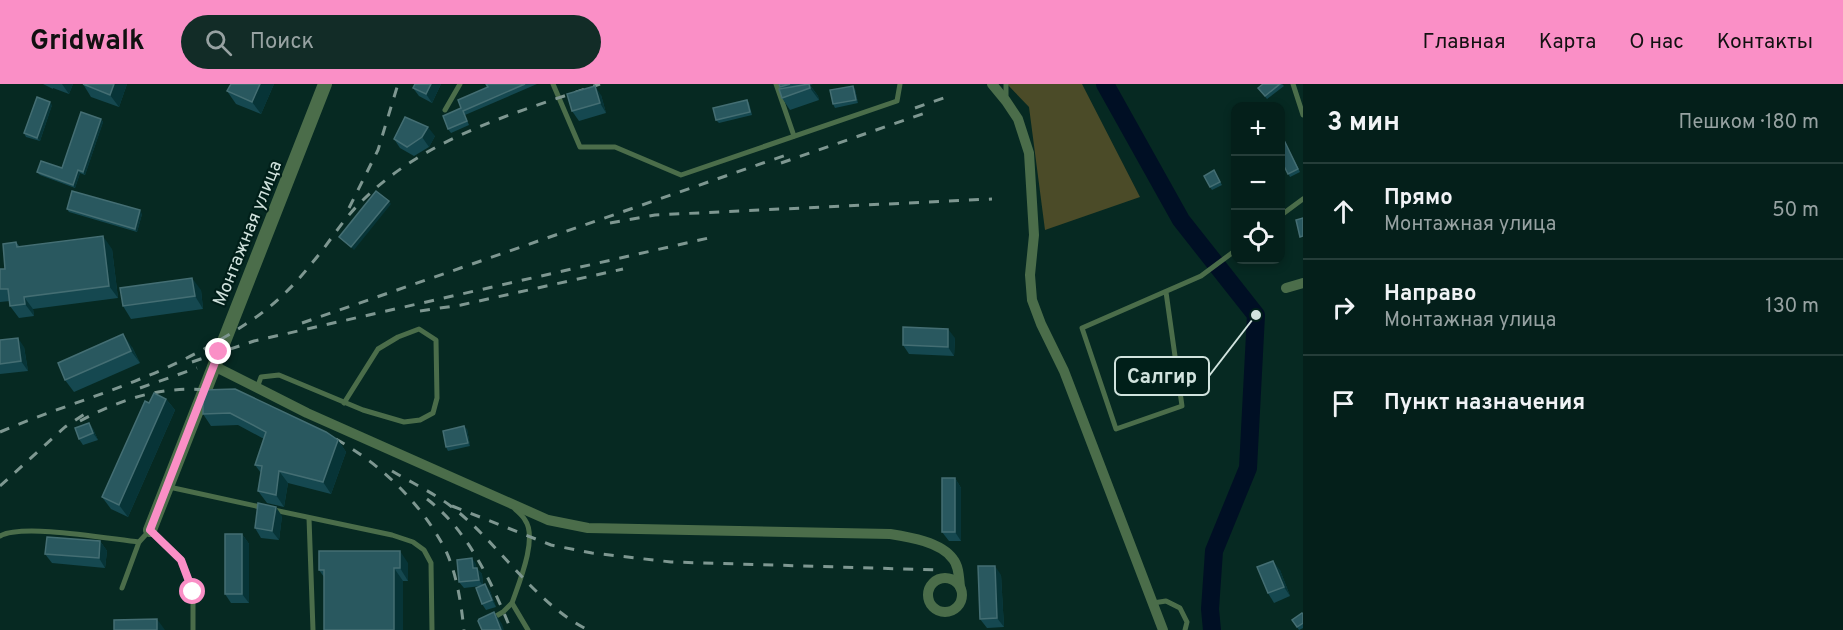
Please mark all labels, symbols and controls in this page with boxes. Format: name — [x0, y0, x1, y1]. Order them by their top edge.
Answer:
search box — [181, 15, 601, 69]
text: Gridwalk — [30, 24, 145, 60]
icon: search — [202, 26, 235, 59]
text: Поиск — [250, 29, 314, 56]
text: Главная — [1422, 29, 1506, 56]
text: Карта — [1539, 29, 1596, 56]
text: О нас — [1629, 29, 1684, 56]
text: Контакты — [1717, 29, 1813, 56]
map controls — [1231, 102, 1285, 264]
button: + — [1231, 102, 1285, 156]
text: 3 мин — [1327, 107, 1400, 140]
text: Пешком · 180 m — [1679, 110, 1819, 136]
button: − — [1231, 156, 1285, 210]
street label: Монтажная улица — [209, 157, 288, 310]
text: Прямо — [1384, 185, 1453, 212]
icon: ahead — [1327, 195, 1360, 228]
text: 50 m — [1772, 198, 1819, 224]
button: locate — [1231, 210, 1285, 264]
text: Монтажная улица — [1384, 212, 1556, 238]
text: Направо — [1384, 281, 1476, 308]
icon: right — [1327, 291, 1360, 324]
text: 130 m — [1765, 294, 1819, 320]
text: Монтажная улица — [1384, 308, 1556, 334]
route end — [205, 338, 231, 364]
callout: Салгир — [1115, 357, 1209, 395]
text: Салгир — [1127, 365, 1197, 391]
icon: arrive — [1327, 387, 1360, 420]
text: Пункт назначения — [1384, 390, 1585, 417]
route start — [179, 578, 205, 604]

